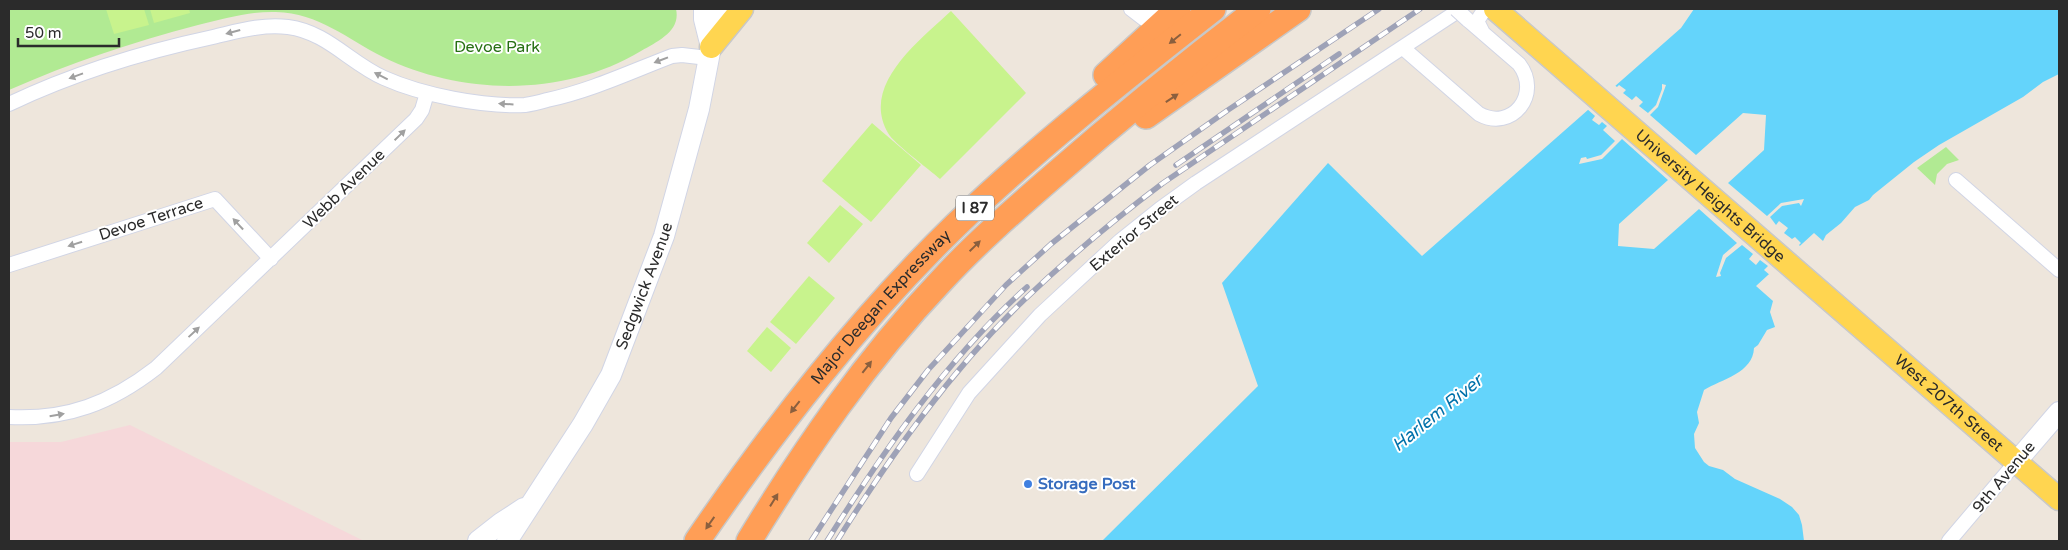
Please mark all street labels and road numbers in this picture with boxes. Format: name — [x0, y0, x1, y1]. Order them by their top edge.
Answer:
street label: University Heights Bridge — [1631, 125, 1789, 267]
street label: Webb Avenue — [299, 145, 389, 233]
street label: Exterior Street — [1086, 190, 1182, 276]
street label: Devoe Terrace — [96, 193, 206, 245]
road number: I 87 — [956, 196, 994, 220]
street label: Sedgwick Avenue — [612, 220, 677, 353]
street label: Major Deegan Expressway — [807, 225, 956, 388]
street label: West 207th Street — [1890, 350, 2008, 456]
street label: 9th Avenue — [1968, 437, 2040, 517]

